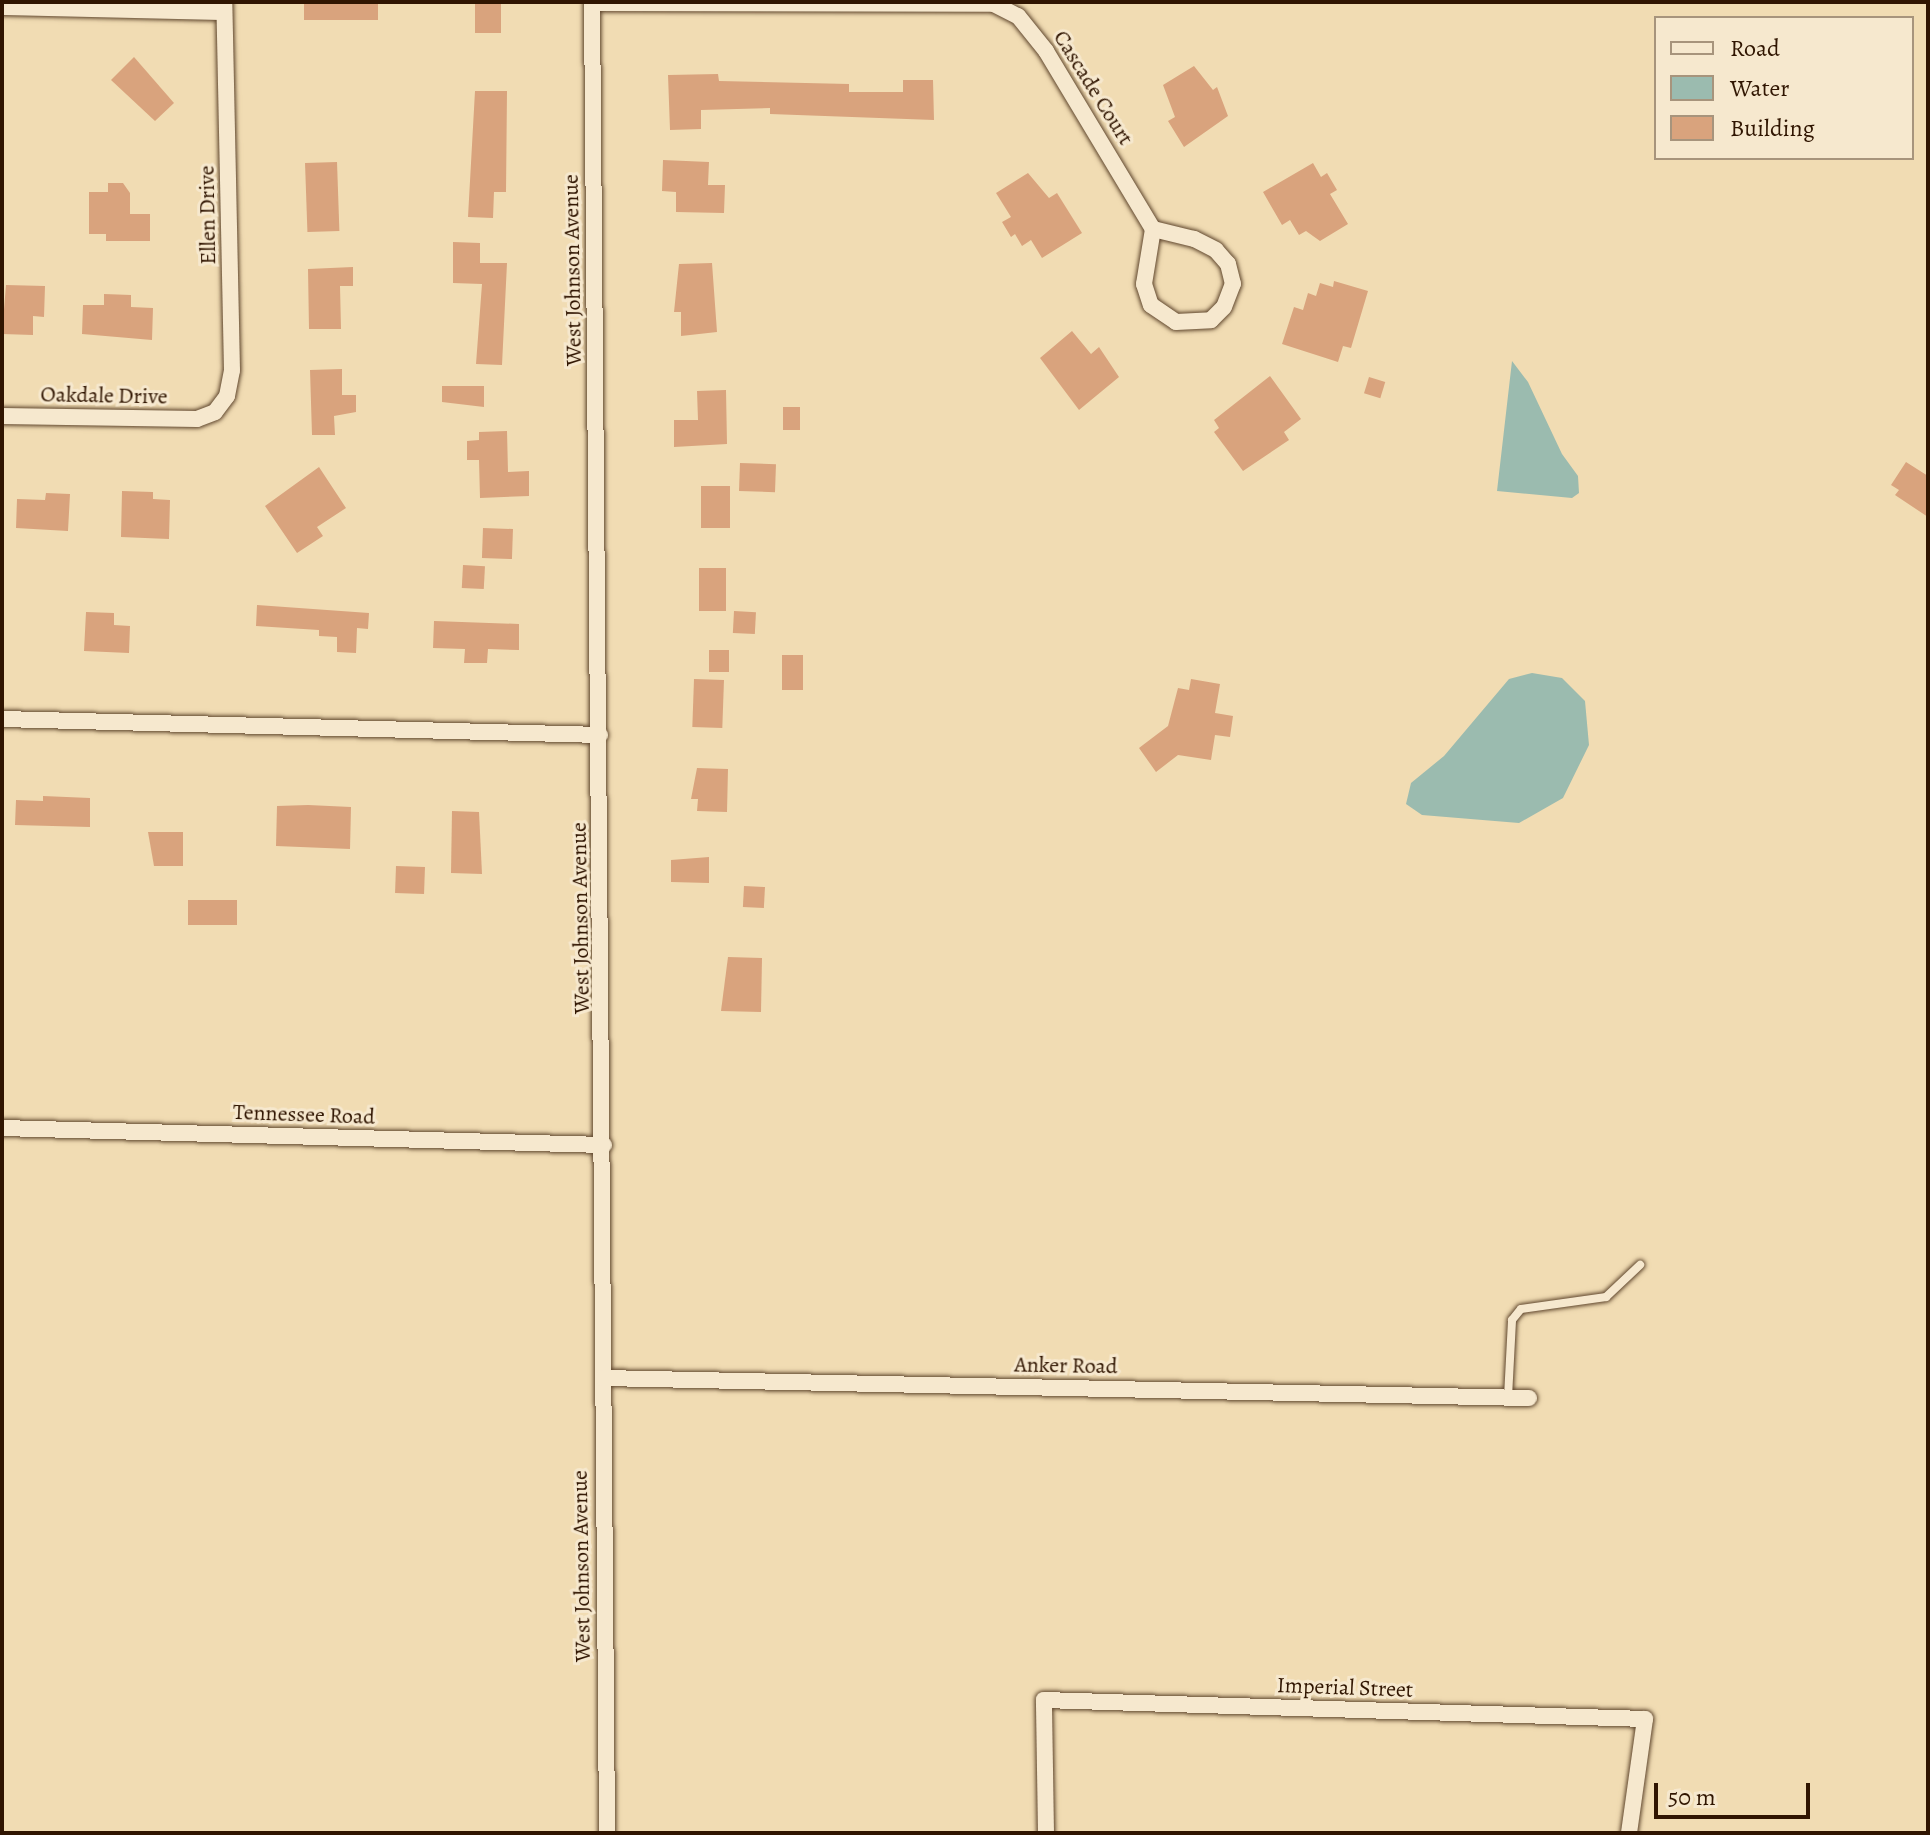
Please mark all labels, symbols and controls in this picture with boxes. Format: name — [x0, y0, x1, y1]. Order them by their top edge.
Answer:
legend — [1654, 16, 1914, 160]
street label: Cascade Court — [1047, 26, 1139, 150]
text: Road — [1730, 32, 1780, 64]
text: Water — [1730, 72, 1790, 104]
text: Building — [1730, 112, 1815, 144]
street label: Ellen Drive — [194, 165, 222, 265]
street label: West Johnson Avenue — [558, 174, 588, 366]
street label: Oakdale Drive — [40, 382, 168, 410]
street label: West Johnson Avenue — [566, 822, 596, 1014]
street label: Tennessee Road — [233, 1099, 375, 1131]
street label: Anker Road — [1014, 1352, 1118, 1380]
street label: West Johnson Avenue — [567, 1470, 597, 1662]
street label: Imperial Street — [1276, 1672, 1414, 1704]
scale bar — [1658, 1767, 1814, 1817]
text: 50 m — [1668, 1781, 1716, 1813]

